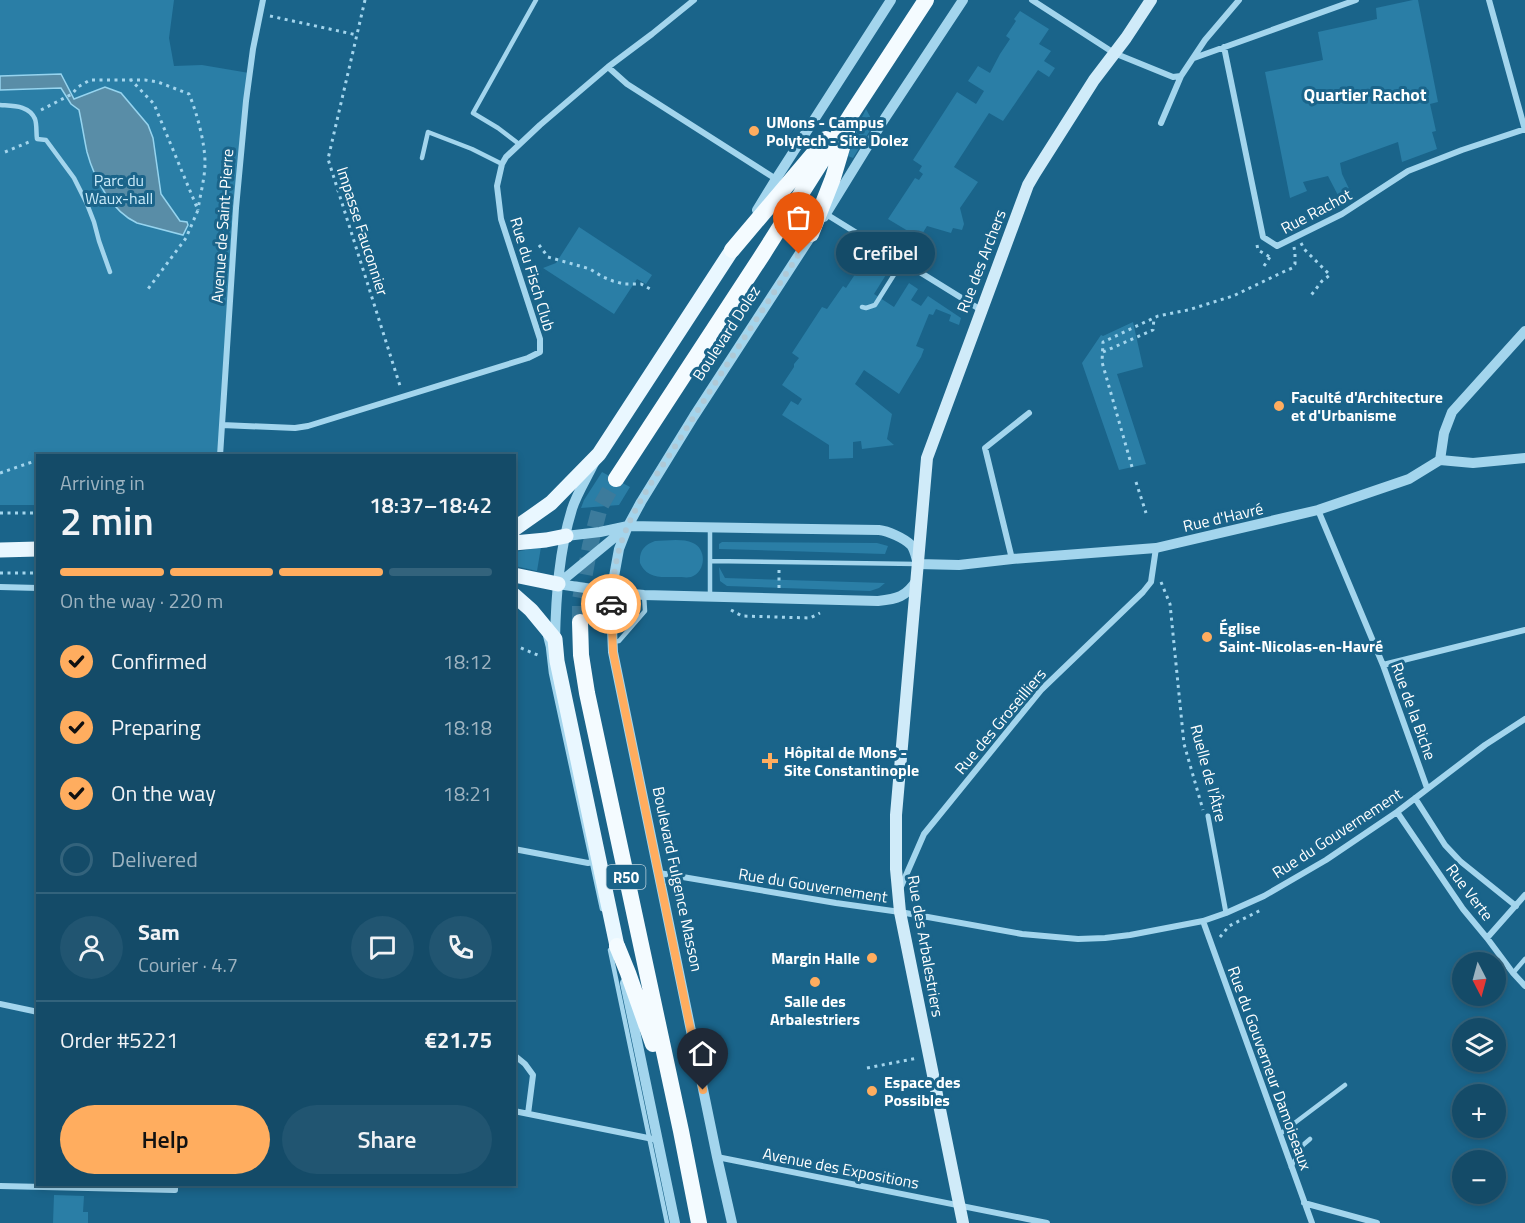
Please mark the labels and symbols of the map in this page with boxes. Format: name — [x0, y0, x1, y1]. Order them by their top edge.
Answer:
district label: Quartier Rachot — [1304, 81, 1427, 108]
place label: UMons - Campus Polytech - Site Dolez — [766, 110, 909, 152]
marker: UMons - Campus Polytech - Site Dolez — [747, 124, 761, 138]
street label: Avenue de Saint-Pierre — [205, 148, 239, 304]
street label: Impasse Fauconnier — [331, 163, 395, 299]
park label: Parc du Waux-hall — [85, 168, 153, 210]
street label: Rue Rachot — [1276, 182, 1356, 240]
pin — [773, 192, 824, 254]
street label: Rue des Archers — [950, 206, 1012, 316]
street label: Rue du Fisch Club — [504, 214, 562, 334]
callout: Crefibel — [835, 233, 934, 275]
street label: Boulevard Dolez — [686, 281, 766, 385]
place label: Faculté d'Architecture et d'Urbanisme — [1291, 385, 1443, 427]
marker: Faculté d'Architecture et d'Urbanisme — [1272, 399, 1286, 413]
street label: Rue d'Havré — [1181, 496, 1265, 538]
courier — [581, 574, 641, 634]
place label: Église Saint-Nicolas-en-Havré — [1219, 616, 1383, 658]
marker: Église Saint-Nicolas-en-Havré — [1200, 630, 1214, 644]
street label: Rue de la Biche — [1385, 659, 1443, 763]
street label: Rue des Groseilliers — [948, 663, 1052, 779]
street label: Ruelle de l'Âtre — [1184, 722, 1234, 824]
place label: Hôpital de Mons - Site Constantinople — [784, 740, 919, 782]
marker: Hôpital de Mons - Site Constantinople — [761, 752, 779, 770]
street label: Rue du Gouvernement — [1267, 782, 1407, 884]
street label: Boulevard Fulgence Masson — [647, 784, 709, 974]
street label: Rue Verte — [1441, 858, 1499, 926]
street label: Rue du Gouvernement — [737, 861, 890, 909]
road number: R50 — [606, 865, 646, 889]
street label: Rue des Arbalestriers — [902, 873, 950, 1019]
place label: Margin Halle — [771, 946, 860, 970]
marker: Margin Halle — [865, 951, 879, 965]
north arrow — [1452, 952, 1506, 1006]
street label: Rue du Gouverneur Damoiseaux — [1222, 963, 1318, 1173]
marker: Salle des Arbalestriers — [808, 975, 822, 989]
place label: Salle des Arbalestriers — [770, 989, 860, 1031]
pin — [677, 1028, 728, 1090]
place label: Espace des Possibles — [884, 1070, 961, 1112]
marker: Espace des Possibles — [865, 1084, 879, 1098]
street label: Avenue des Expositions — [761, 1141, 921, 1195]

